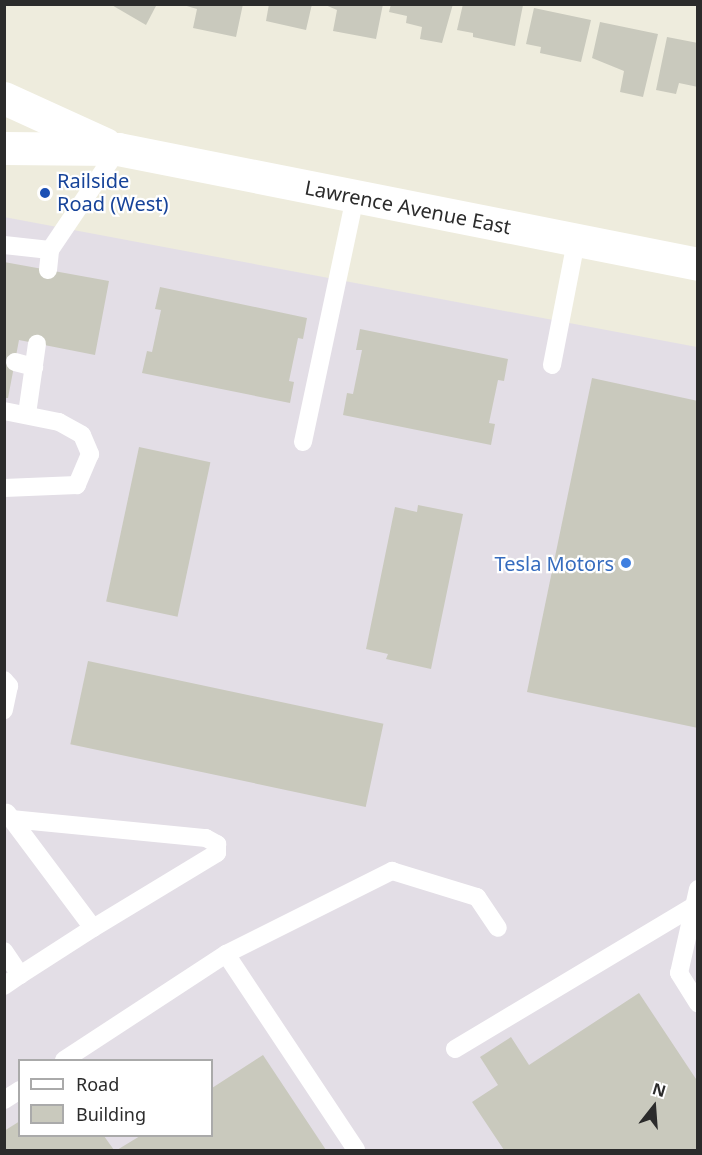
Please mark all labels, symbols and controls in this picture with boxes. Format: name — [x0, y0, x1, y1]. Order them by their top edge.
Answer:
place label: Railside Road (West) — [57, 169, 169, 216]
street label: Lawrence Avenue East — [303, 175, 513, 239]
marker: Railside Road (West) — [38, 186, 52, 200]
place label: Tesla Motors — [494, 551, 614, 575]
marker: Tesla Motors — [619, 556, 633, 570]
legend — [18, 1059, 213, 1137]
text: Road — [76, 1072, 119, 1096]
north arrow — [624, 1077, 684, 1137]
text: N — [650, 1077, 669, 1102]
text: Building — [76, 1102, 146, 1126]

